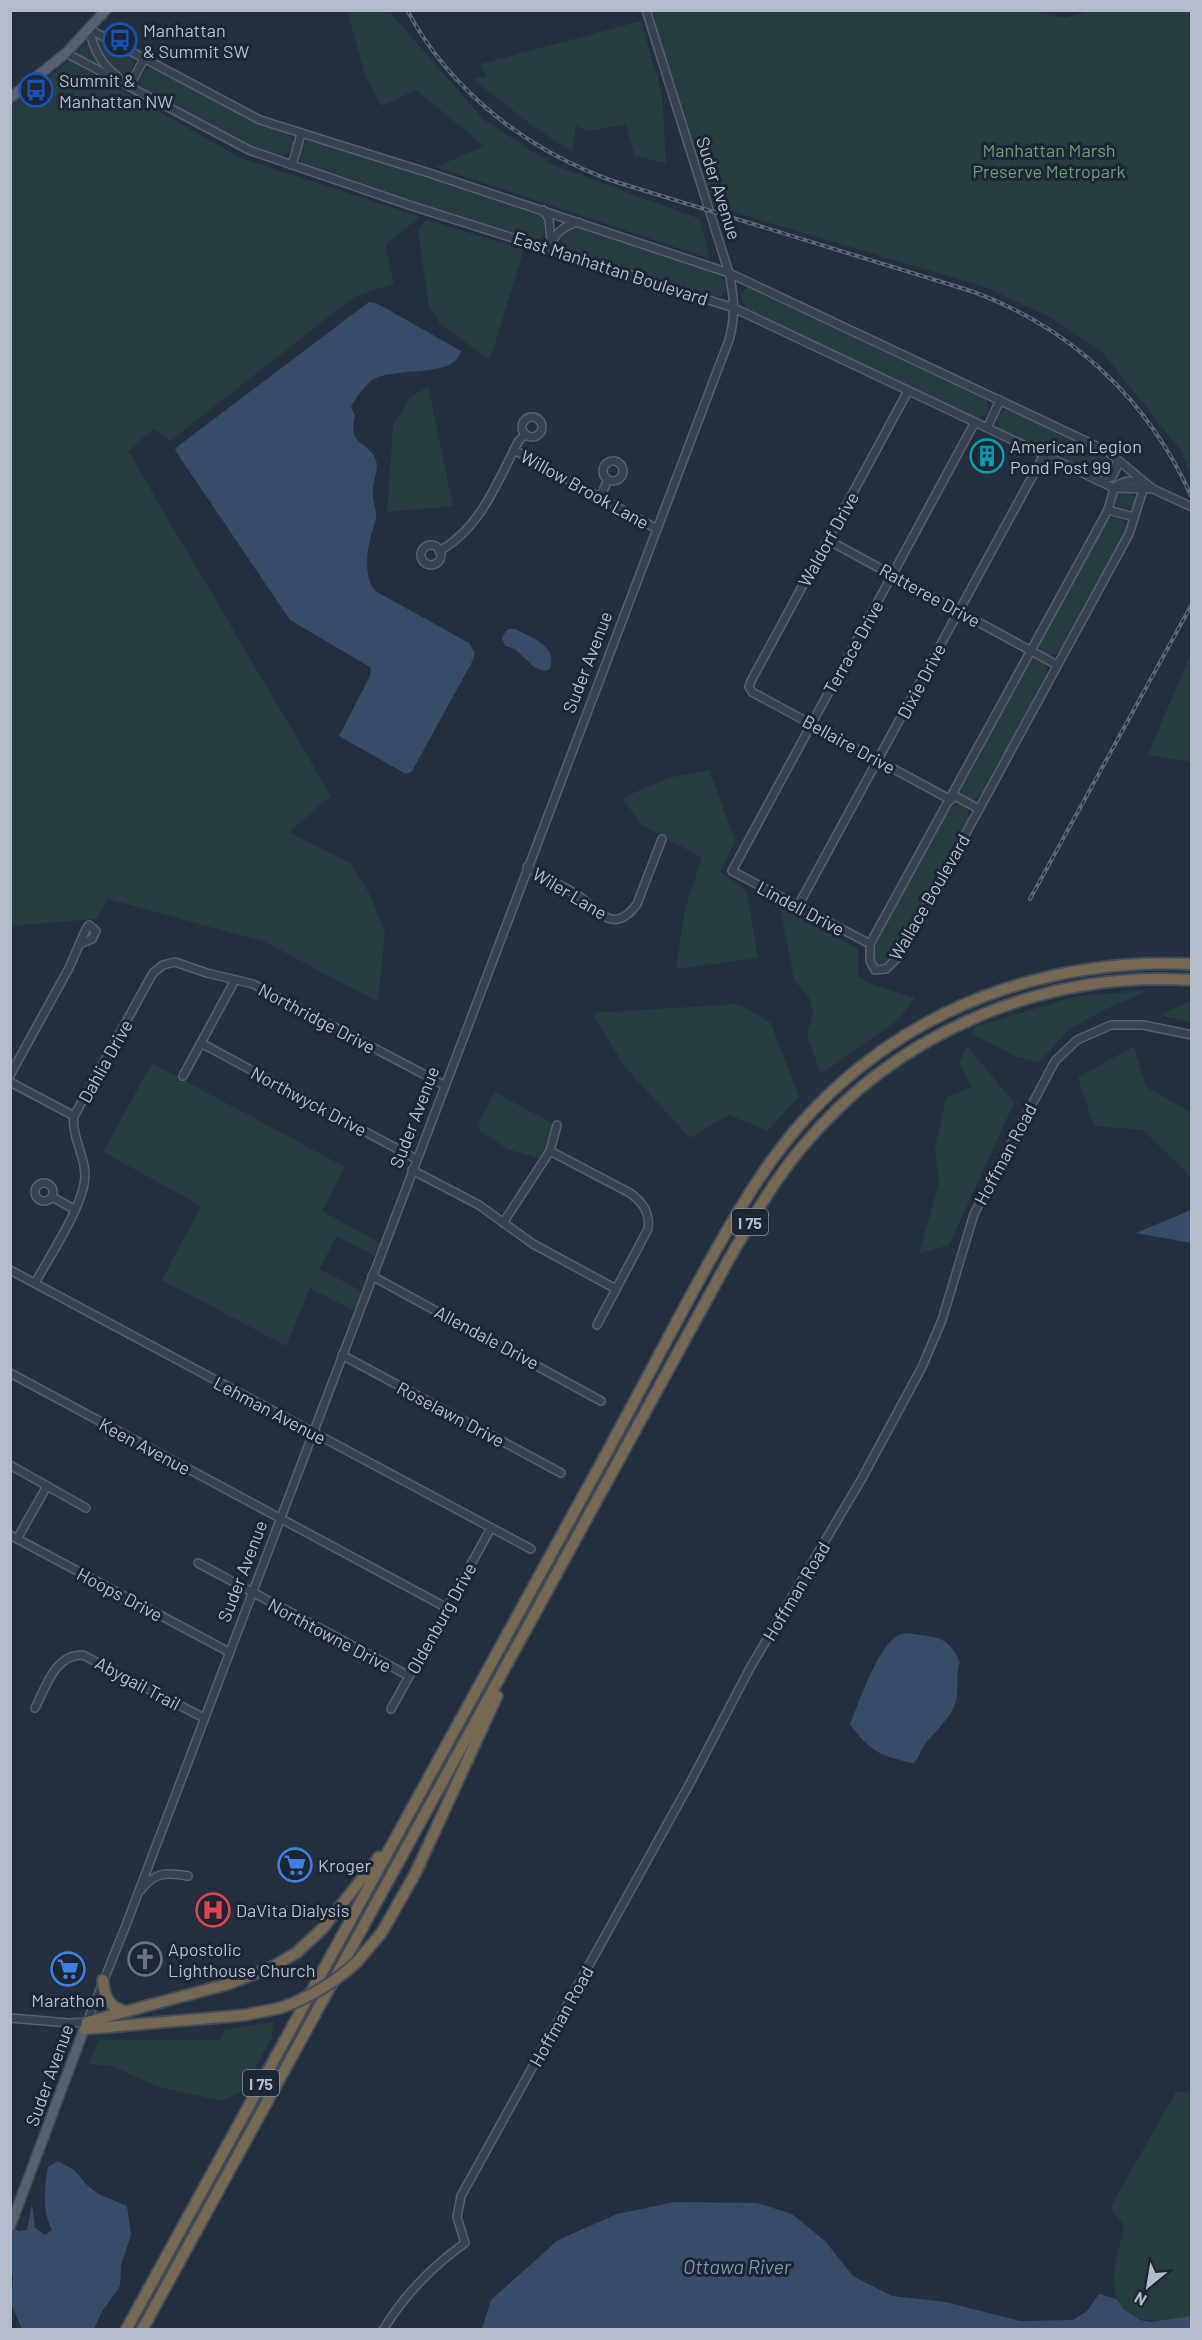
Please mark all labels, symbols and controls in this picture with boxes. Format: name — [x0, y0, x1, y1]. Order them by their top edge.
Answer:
place label: Manhattan & Summit SW — [143, 19, 249, 62]
bus stop icon: Manhattan & Summit SW — [102, 22, 138, 58]
place label: Summit & Manhattan NW — [59, 69, 173, 112]
bus stop icon: Summit & Manhattan NW — [18, 72, 54, 108]
street label: Suder Avenue — [692, 134, 746, 242]
park label: Manhattan Marsh Preserve Metropark — [972, 139, 1126, 182]
street label: East Manhattan Boulevard — [511, 226, 711, 310]
place label: American Legion Pond Post 99 — [1010, 435, 1142, 478]
building icon: American Legion Pond Post 99 — [969, 438, 1005, 474]
street label: Willow Brook Lane — [517, 445, 653, 533]
street label: Waldorf Drive — [793, 488, 863, 590]
street label: Ratteree Drive — [876, 558, 984, 632]
street label: Terrace Drive — [818, 596, 888, 698]
street label: Suder Avenue — [558, 608, 616, 716]
street label: Dixie Drive — [892, 640, 950, 722]
street label: Bellaire Drive — [799, 709, 899, 779]
street label: Wallace Boulevard — [884, 830, 974, 964]
street label: Wiler Lane — [529, 862, 611, 924]
street label: Lindell Drive — [754, 876, 848, 940]
street label: Northridge Drive — [255, 978, 379, 1058]
street label: Dahlia Drive — [73, 1016, 137, 1106]
street label: Northwyck Drive — [247, 1061, 371, 1141]
street label: Suder Avenue — [385, 1063, 443, 1171]
street label: Hoffman Road — [969, 1100, 1041, 1208]
road number: I 75 — [732, 1209, 768, 1235]
street label: Allendale Drive — [431, 1300, 543, 1374]
street label: Lehman Avenue — [210, 1371, 330, 1449]
street label: Roselawn Drive — [393, 1376, 509, 1452]
street label: Keen Avenue — [96, 1413, 194, 1479]
street label: Suder Avenue — [213, 1517, 271, 1625]
street label: Hoffman Road — [758, 1538, 834, 1644]
street label: Oldenburg Drive — [401, 1559, 481, 1677]
street label: Hoops Drive — [73, 1562, 167, 1626]
street label: Northtowne Drive — [265, 1593, 395, 1677]
street label: Abygail Trail — [92, 1651, 184, 1715]
supermarket icon: Kroger — [277, 1847, 313, 1883]
place label: Kroger — [318, 1854, 371, 1876]
hospital icon: DaVita Dialysis — [195, 1892, 231, 1928]
place label: DaVita Dialysis — [236, 1899, 349, 1921]
place label: Apostolic Lighthouse Church — [168, 1938, 315, 1981]
church icon: Apostolic Lighthouse Church — [127, 1941, 163, 1977]
supermarket icon: Marathon — [50, 1951, 86, 1987]
street label: Hoffman Road — [524, 1962, 598, 2070]
place label: Marathon — [31, 1989, 105, 2011]
street label: Suder Avenue — [20, 2021, 78, 2129]
road number: I 75 — [243, 2070, 279, 2096]
water label: Ottawa River — [683, 2254, 792, 2278]
north arrow — [1118, 2256, 1178, 2316]
text: N — [1131, 2289, 1150, 2310]

